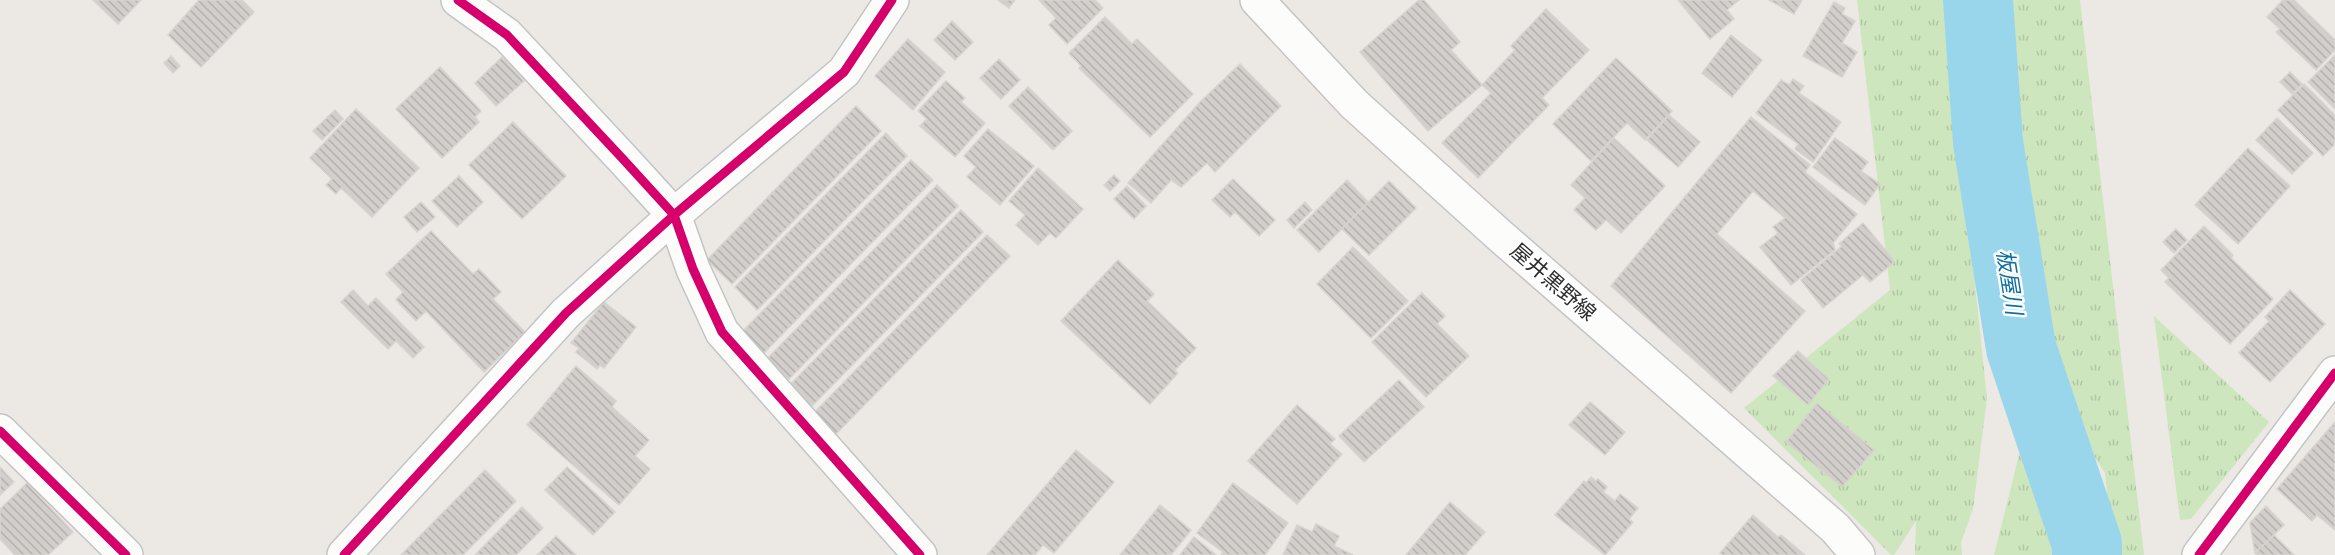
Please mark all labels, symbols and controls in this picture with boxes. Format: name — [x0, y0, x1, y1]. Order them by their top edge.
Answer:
street label: 屋井黒野線 — [1505, 236, 1602, 326]
water label: 板屋川 — [1990, 247, 2030, 319]

